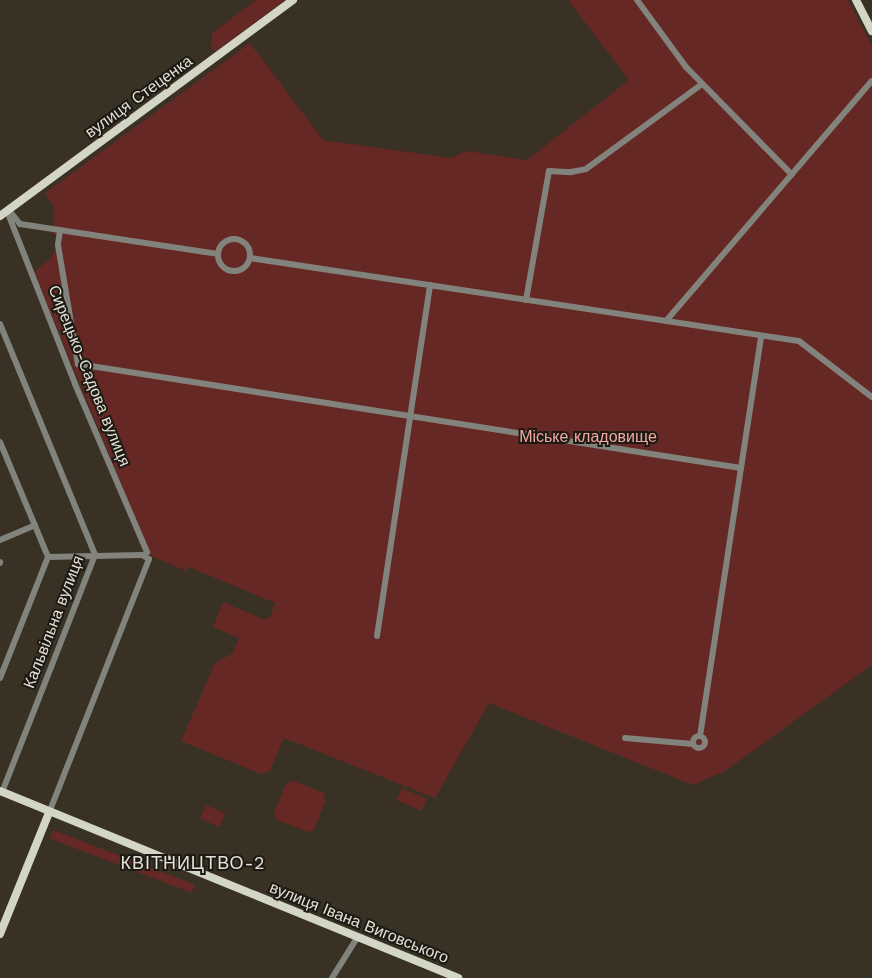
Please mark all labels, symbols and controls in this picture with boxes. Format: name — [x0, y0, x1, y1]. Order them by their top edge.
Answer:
street label: вулиця Стеценка — [82, 52, 196, 142]
street label: Сирецько-Садова вулиця — [44, 283, 134, 469]
park label: Міське кладовище — [519, 427, 657, 447]
street label: Кальвільна вулиця — [20, 553, 88, 691]
district label: КВІТНИЦТВО-2 — [119, 852, 267, 874]
street label: вулиця Івана Виговського — [267, 878, 451, 968]

